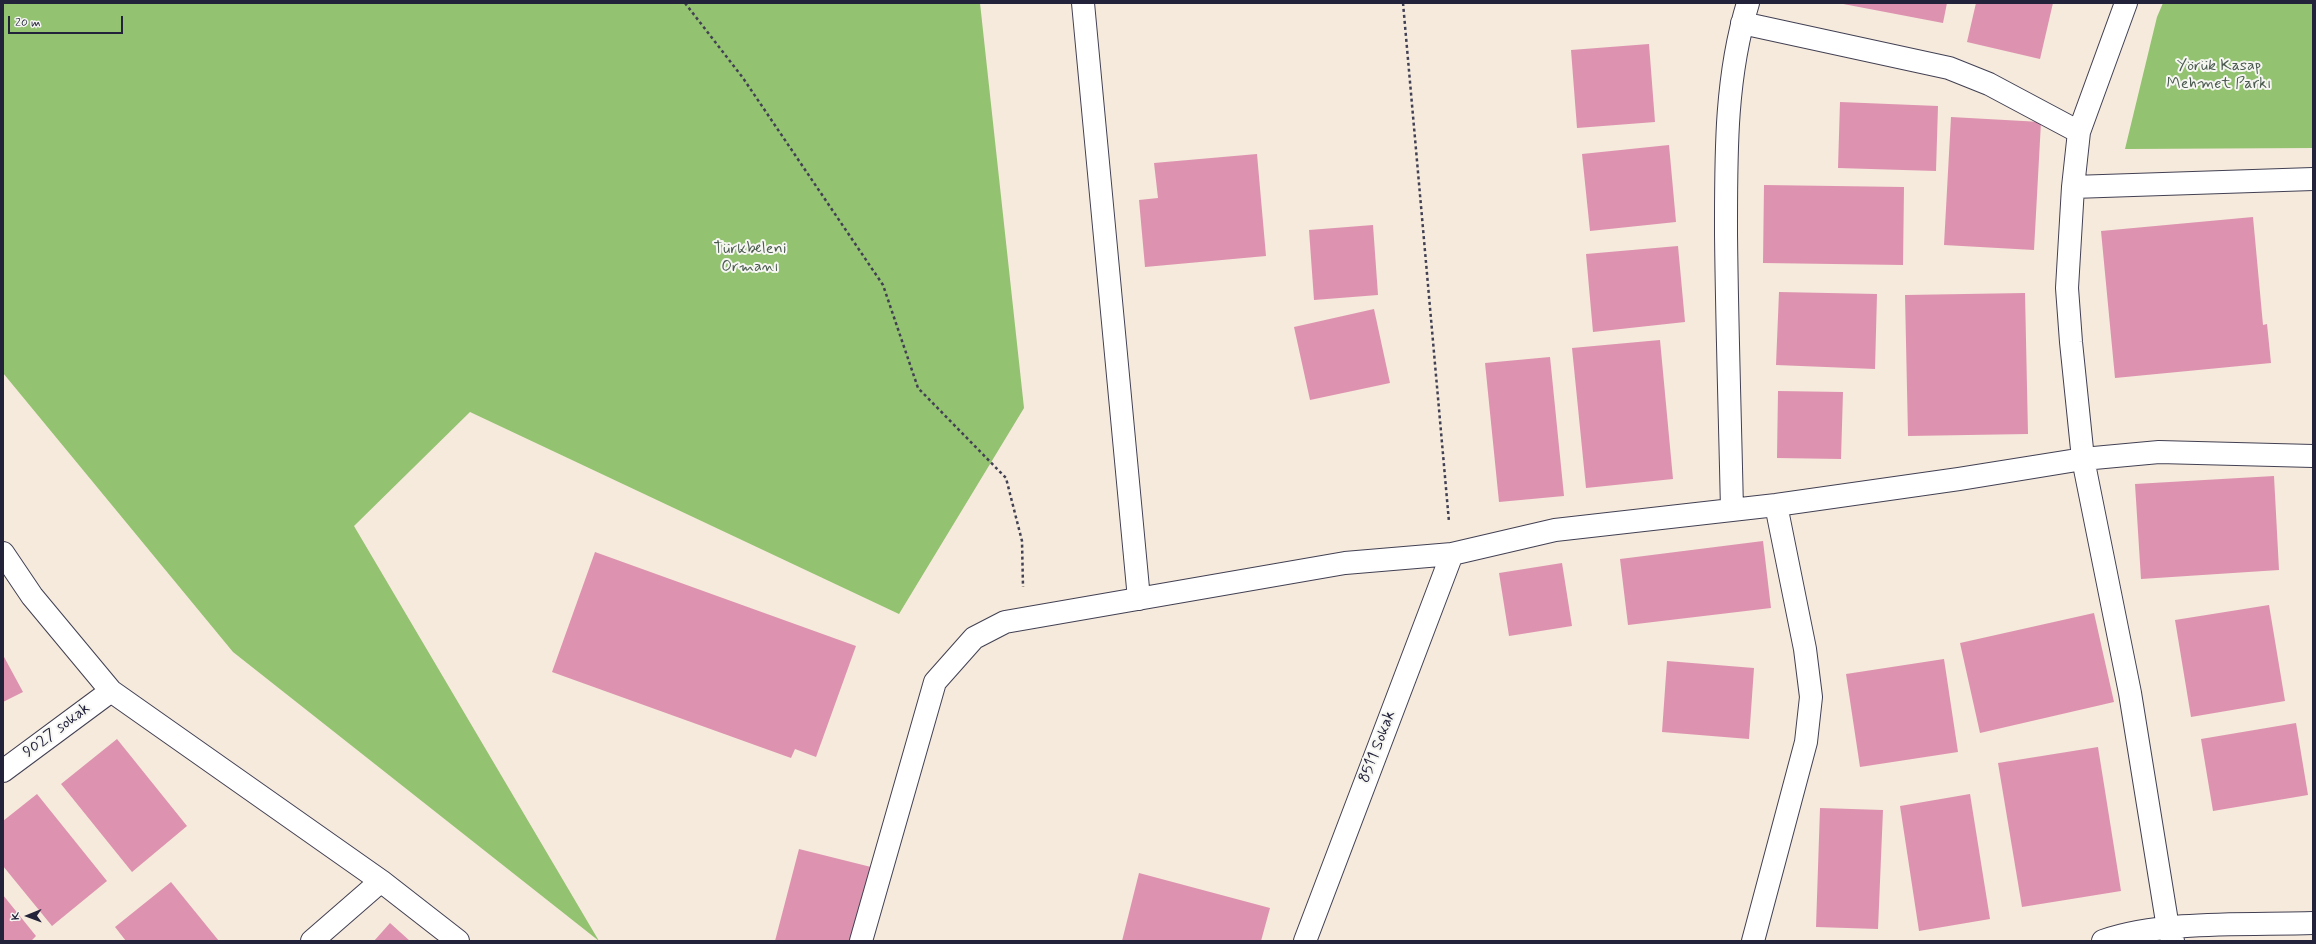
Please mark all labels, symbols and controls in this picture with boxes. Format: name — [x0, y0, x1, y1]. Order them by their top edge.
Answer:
scale bar — [10, 8, 125, 34]
text: 20 m — [15, 15, 41, 31]
park label: Yörük Kasap Mehmet Parkı — [2167, 57, 2271, 95]
park label: Türkbeleni Ormanı — [714, 240, 786, 278]
street label: 9027 sokak — [20, 699, 94, 763]
street label: 8511 Sokak — [1355, 708, 1401, 786]
north arrow — [8, 896, 48, 936]
text: K — [9, 912, 23, 920]

